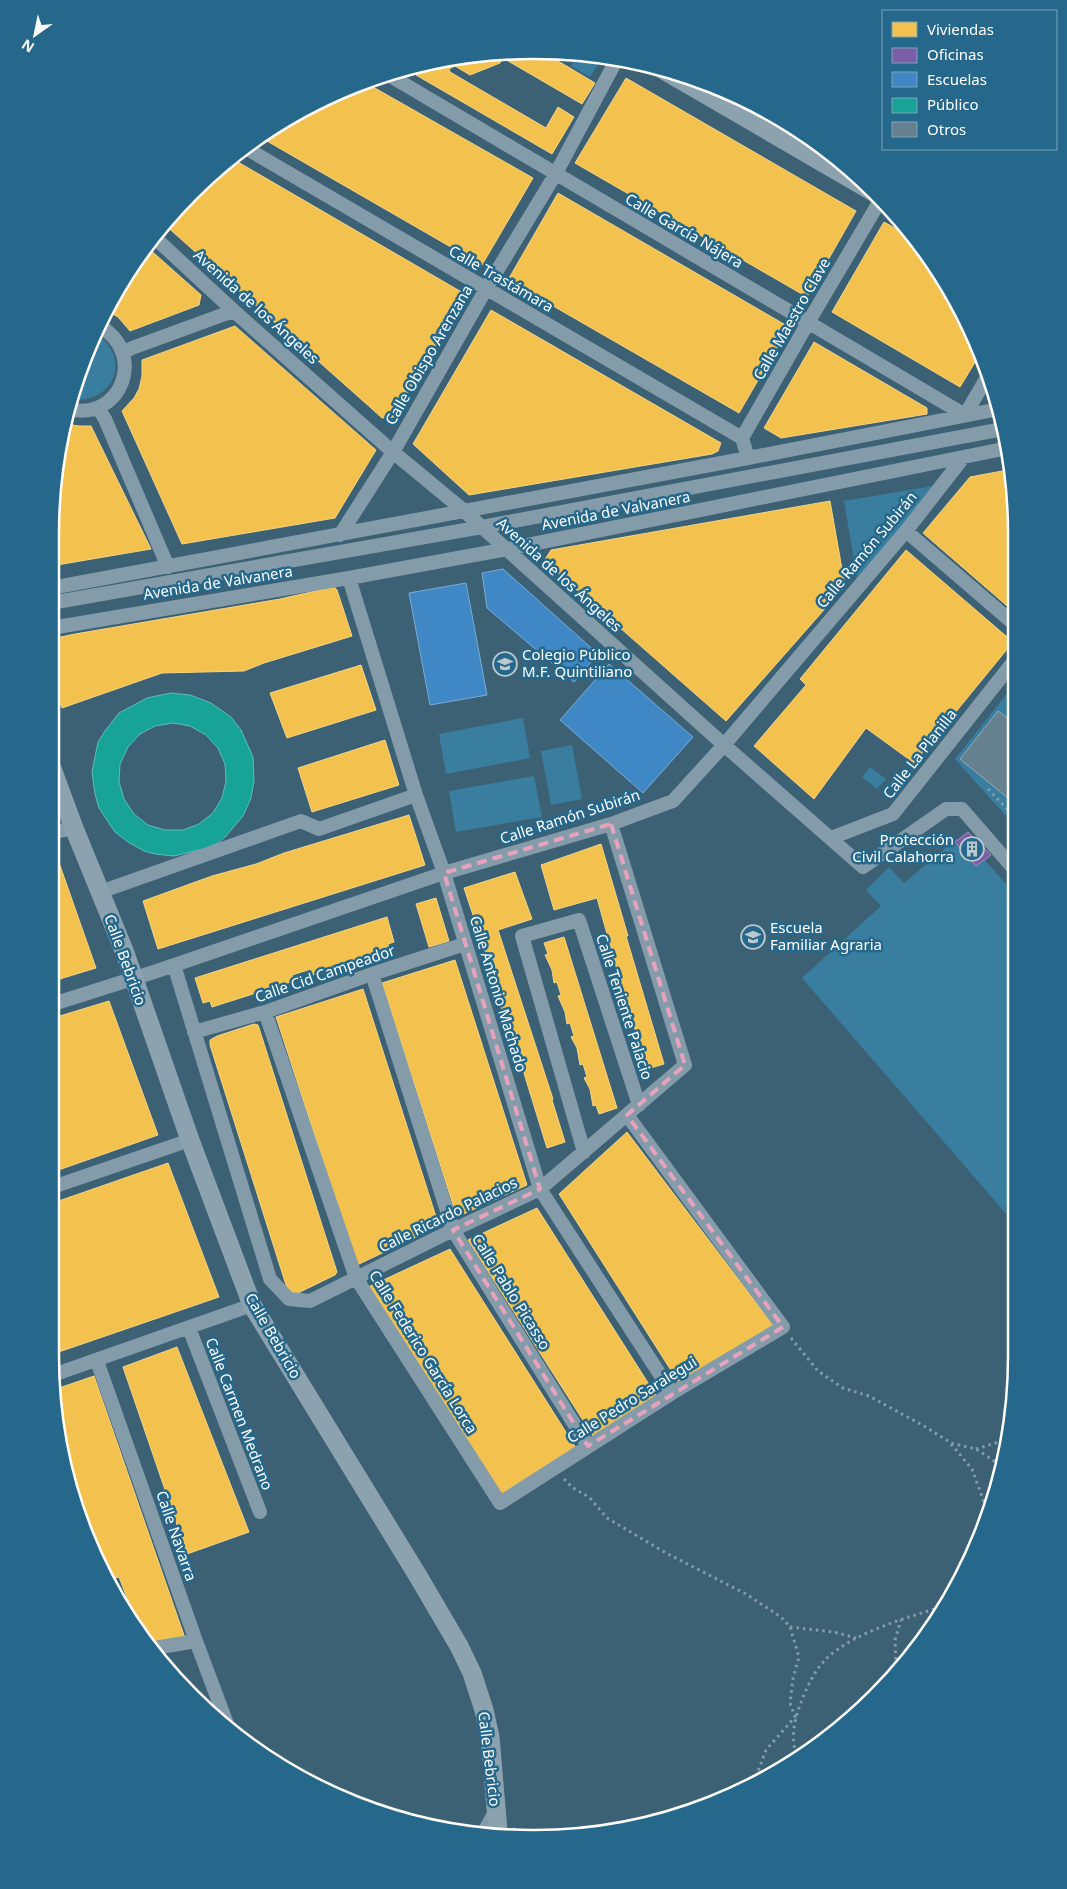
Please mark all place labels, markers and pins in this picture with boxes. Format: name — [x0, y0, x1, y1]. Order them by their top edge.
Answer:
place label: Colegio Público M.F. Quintiliano — [522, 644, 632, 681]
school or university icon: Colegio Público M.F. Quintiliano — [492, 651, 518, 677]
place label: Protección Civil Calahorra — [852, 829, 954, 866]
building icon: Protección Civil Calahorra — [959, 836, 985, 862]
place label: Escuela Familiar Agraria — [770, 917, 882, 954]
school or university icon: Escuela Familiar Agraria — [740, 924, 766, 950]

